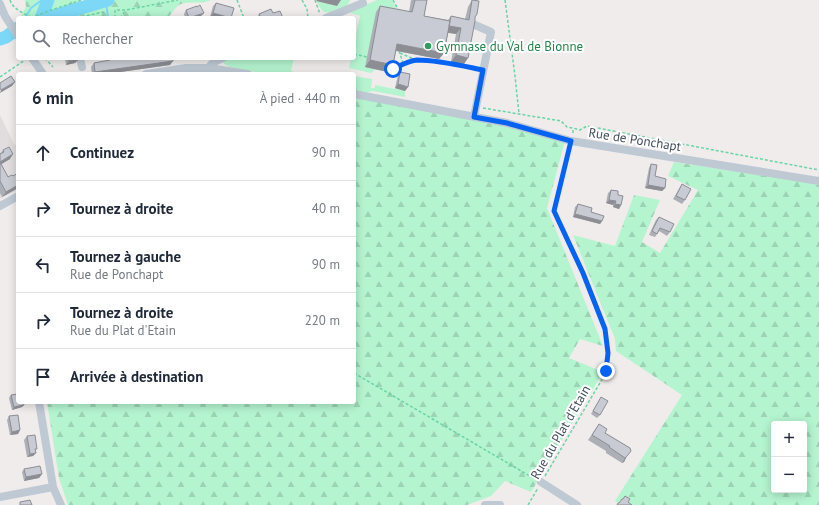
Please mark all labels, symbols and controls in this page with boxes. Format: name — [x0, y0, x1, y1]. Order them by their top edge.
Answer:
search box — [16, 16, 356, 60]
icon: search — [30, 27, 52, 49]
text: Rechercher — [62, 29, 133, 48]
place label: Gymnase du Val de Bionne — [436, 38, 583, 55]
marker: Gymnase du Val de Bionne — [423, 41, 433, 51]
route start — [384, 60, 402, 78]
text: 6 min — [32, 87, 73, 109]
text: À pied · 440 m — [260, 90, 340, 107]
street label: Rue de Ponchapt — [587, 124, 683, 155]
icon: ahead — [32, 142, 54, 164]
text: Continuez — [70, 143, 134, 162]
text: 90 m — [312, 144, 340, 161]
icon: right — [32, 198, 54, 220]
text: Tournez à droite — [70, 199, 173, 218]
text: 40 m — [312, 200, 340, 217]
text: Tournez à gauche — [70, 247, 181, 266]
icon: left — [32, 254, 54, 276]
text: 90 m — [312, 256, 340, 273]
text: Rue de Ponchapt — [70, 266, 164, 283]
text: Tournez à droite — [70, 303, 173, 322]
icon: right — [32, 310, 54, 332]
text: 220 m — [305, 312, 340, 329]
text: Rue du Plat d'Etain — [70, 322, 176, 339]
route end — [597, 362, 615, 380]
icon: arrive — [32, 366, 54, 388]
text: Arrivée à destination — [70, 367, 203, 386]
street label: Rue du Plat d'Etain — [527, 382, 594, 482]
map controls — [771, 421, 807, 493]
button: + — [771, 421, 807, 457]
button: − — [771, 457, 807, 493]

